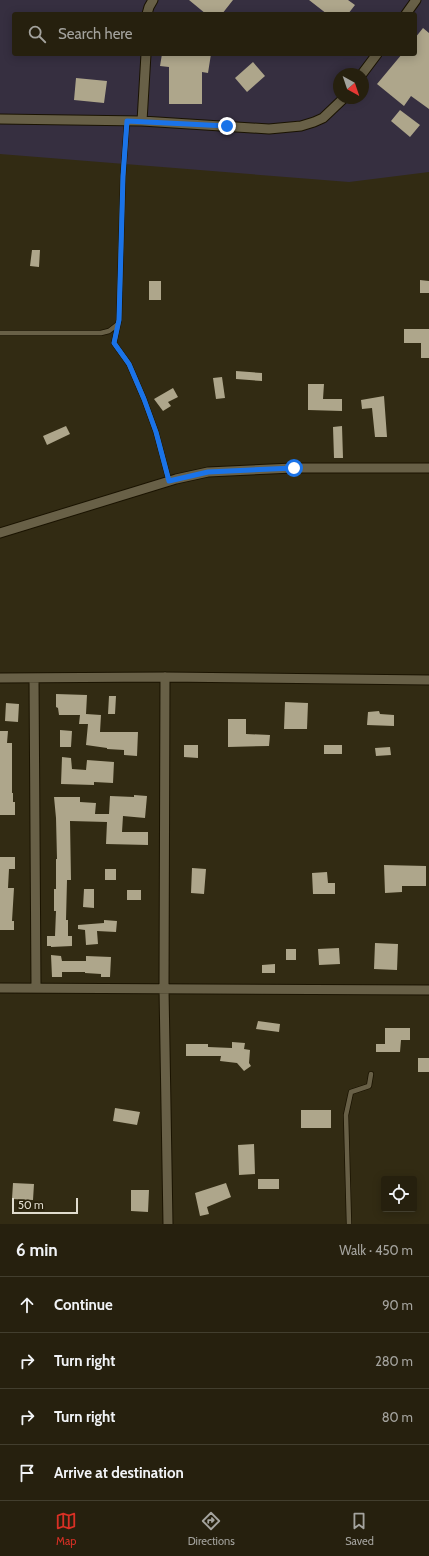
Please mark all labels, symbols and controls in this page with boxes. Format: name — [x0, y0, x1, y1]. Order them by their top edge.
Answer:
search box — [12, 12, 417, 56]
icon: search — [26, 23, 48, 45]
text: Search here — [58, 25, 133, 43]
north arrow — [333, 68, 369, 104]
route end — [218, 117, 236, 135]
route start — [285, 459, 303, 477]
map controls — [381, 1176, 417, 1212]
button: locate — [381, 1176, 417, 1212]
scale bar — [12, 1196, 78, 1215]
text: 50 m — [18, 1198, 44, 1212]
text: 6 min — [16, 1240, 58, 1260]
text: Walk · 450 m — [339, 1242, 413, 1258]
icon: ahead — [16, 1294, 38, 1316]
text: Continue — [54, 1296, 113, 1314]
text: 90 m — [382, 1297, 413, 1313]
icon: right — [16, 1350, 38, 1372]
text: Turn right — [54, 1352, 115, 1370]
text: 280 m — [375, 1353, 413, 1369]
icon: right — [16, 1406, 38, 1428]
text: Turn right — [54, 1408, 115, 1426]
text: 80 m — [382, 1409, 413, 1425]
icon: arrive — [16, 1462, 38, 1484]
text: Arrive at destination — [54, 1464, 184, 1482]
tab: Map — [55, 1510, 77, 1548]
tab: Directions — [188, 1510, 235, 1548]
tab: Saved — [345, 1510, 374, 1548]

